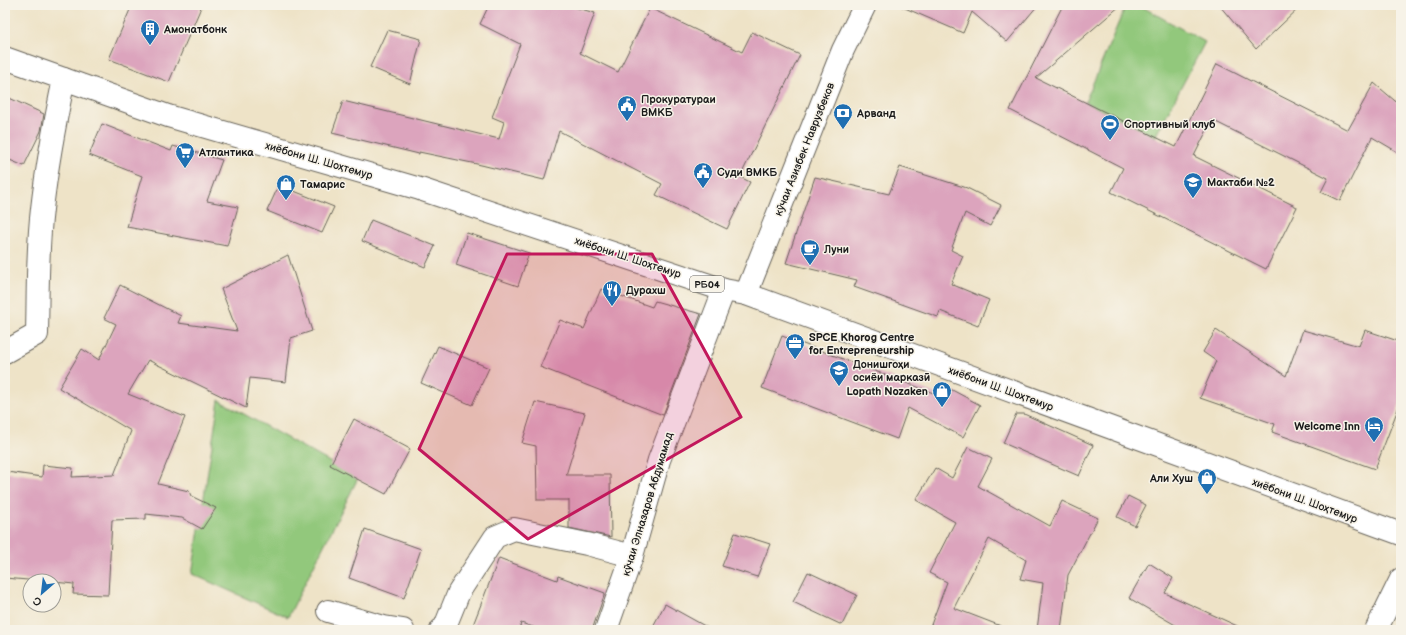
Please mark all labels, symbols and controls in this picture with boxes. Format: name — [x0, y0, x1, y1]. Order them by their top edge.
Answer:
building icon: Амонатбонк — [139, 18, 161, 46]
place label: Амонатбонк — [163, 23, 227, 36]
street label: кӯчаи Азизбек Наврузбеков — [772, 80, 837, 218]
place label: Прокуратураи ВМКБ — [641, 93, 716, 119]
public building icon: Прокуратураи ВМКБ — [616, 94, 638, 122]
bank icon: Арванд — [832, 102, 854, 130]
place label: Арванд — [856, 107, 896, 120]
sports icon: Спортивный клуб — [1099, 113, 1121, 141]
place label: Спортивный клуб — [1124, 118, 1216, 131]
street label: хиёбони Ш. Шоҳтемур — [264, 139, 375, 182]
supermarket icon: Атлантика — [174, 141, 196, 169]
place label: Атлантика — [198, 146, 254, 159]
public building icon: Суди ВМКБ — [692, 161, 714, 189]
place label: Суди ВМКБ — [717, 166, 777, 179]
school or university icon: Мактаби №2 — [1182, 171, 1204, 199]
shop icon: Тамарис — [275, 173, 297, 201]
place label: Мактаби №2 — [1207, 176, 1275, 189]
place label: Тамарис — [300, 178, 345, 191]
street label: хиёбони Ш. Шоҳтемур — [573, 234, 683, 281]
cafe icon: Луни — [799, 238, 821, 266]
place label: Луни — [823, 243, 849, 256]
road number: РБ04 — [690, 276, 724, 292]
restaurant icon: Дурахш — [601, 279, 623, 307]
place label: Дурахш — [626, 284, 666, 297]
place label: SPCE Khorog Centre for Entrepreneurship — [809, 331, 914, 357]
office icon: SPCE Khorog Centre for Entrepreneurship — [784, 332, 806, 360]
place label: Донишгоҳи осиёи марказӣ — [853, 358, 930, 384]
school or university icon: Донишгоҳи осиёи марказӣ — [828, 359, 850, 387]
street label: хиёбони Ш. Шоҳтемур — [946, 363, 1056, 414]
shop icon: Lopath Nozaken — [931, 380, 953, 408]
place label: Lopath Nozaken — [846, 385, 928, 398]
hotel icon: Welcome Inn — [1363, 415, 1385, 443]
place label: Welcome Inn — [1294, 420, 1360, 433]
street label: кӯчаи Элназаров Абдумамад — [619, 430, 676, 578]
shop icon: Али Хуш — [1196, 467, 1218, 495]
place label: Али Хуш — [1149, 472, 1193, 485]
street label: хиёбони Ш. Шоҳтемур — [1250, 475, 1360, 526]
north arrow — [22, 573, 62, 613]
text: С — [31, 594, 44, 609]

